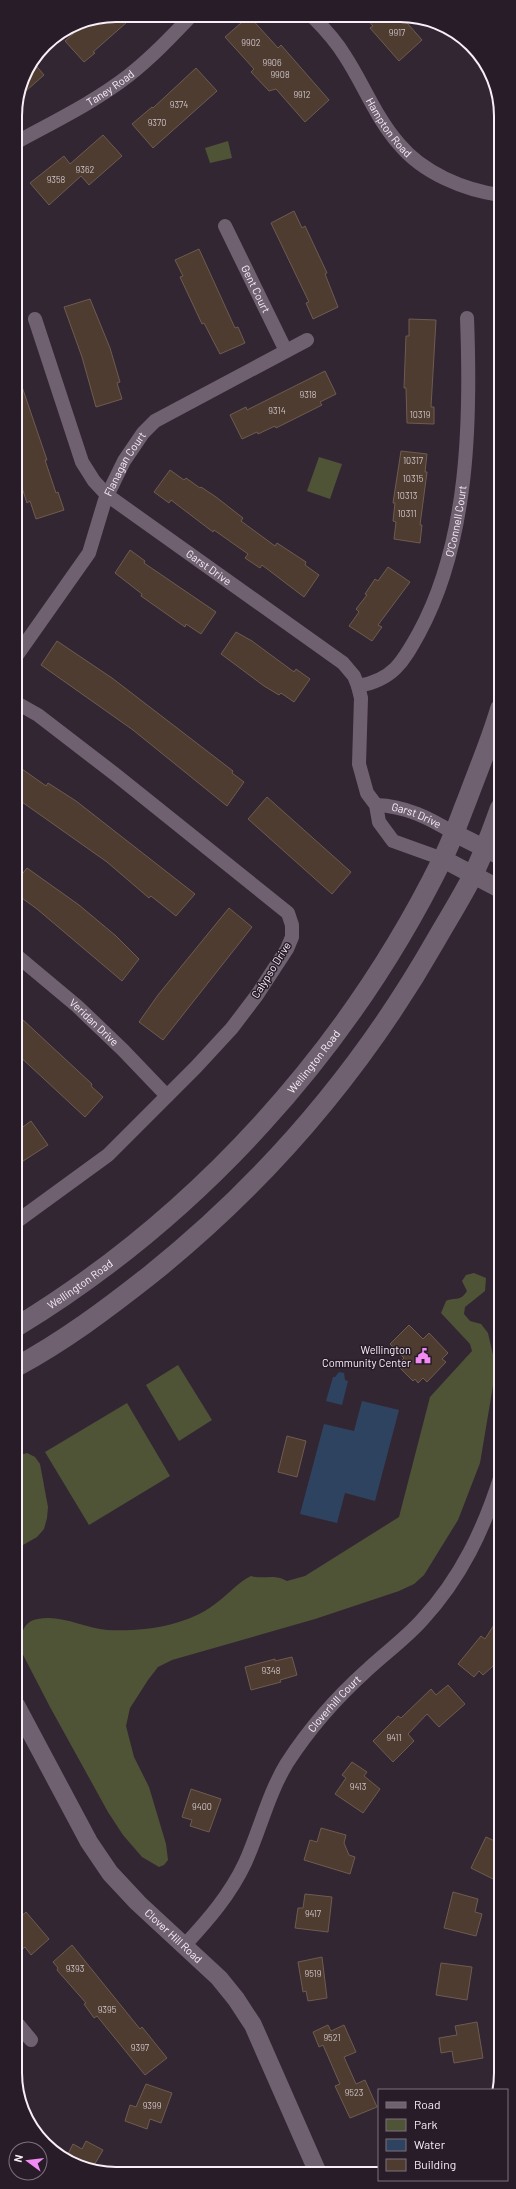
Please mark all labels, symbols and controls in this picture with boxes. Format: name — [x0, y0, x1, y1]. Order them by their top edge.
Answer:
house number: 9917 — [389, 27, 406, 38]
house number: 9902 — [241, 37, 261, 48]
house number: 9906 — [262, 57, 282, 68]
street label: Taney Road — [84, 67, 136, 108]
house number: 9908 — [270, 69, 290, 80]
house number: 9912 — [293, 89, 311, 100]
street label: Hampton Road — [364, 95, 415, 160]
house number: 9374 — [170, 99, 188, 110]
house number: 9370 — [148, 117, 166, 128]
house number: 9362 — [76, 164, 95, 175]
house number: 9358 — [47, 174, 66, 185]
street label: Gent Court — [239, 263, 273, 315]
house number: 9318 — [299, 389, 317, 400]
house number: 9314 — [268, 405, 286, 416]
house number: 10319 — [410, 409, 431, 420]
street label: Flanagan Court — [101, 429, 148, 498]
house number: 10317 — [403, 455, 424, 466]
house number: 10315 — [403, 473, 424, 484]
street label: O'Connell Court — [442, 485, 468, 558]
house number: 10313 — [397, 490, 418, 501]
house number: 10311 — [397, 508, 417, 519]
street label: Garst Drive — [184, 547, 234, 588]
street label: Garst Drive — [391, 800, 444, 830]
street label: Calypso Drive — [248, 939, 293, 1000]
street label: Veridan Drive — [67, 995, 122, 1048]
street label: Wellington Road — [284, 1027, 342, 1096]
street label: Wellington Road — [45, 1256, 115, 1311]
place label: Wellington Community Center — [322, 1343, 411, 1369]
public building icon: Wellington Community Center — [414, 1347, 432, 1365]
house number: 9348 — [262, 1665, 281, 1676]
street label: Cloverhill Court — [305, 1672, 363, 1734]
house number: 9411 — [386, 1732, 402, 1743]
house number: 9413 — [350, 1781, 367, 1792]
house number: 9400 — [192, 1801, 212, 1812]
street label: Clover Hill Road — [142, 1906, 205, 1965]
house number: 9417 — [305, 1908, 322, 1919]
house number: 9393 — [66, 1963, 85, 1974]
house number: 9519 — [305, 1968, 322, 1979]
house number: 9395 — [98, 2004, 117, 2015]
house number: 9521 — [323, 2032, 341, 2043]
house number: 9397 — [131, 2042, 150, 2053]
house number: 9523 — [345, 2087, 364, 2098]
legend — [378, 2089, 508, 2181]
text: Road — [414, 2097, 441, 2111]
house number: 9399 — [143, 2100, 162, 2111]
text: Park — [414, 2117, 438, 2131]
text: Water — [414, 2137, 446, 2151]
north arrow — [8, 2141, 48, 2181]
text: N — [11, 2153, 25, 2164]
text: Building — [414, 2157, 456, 2171]

